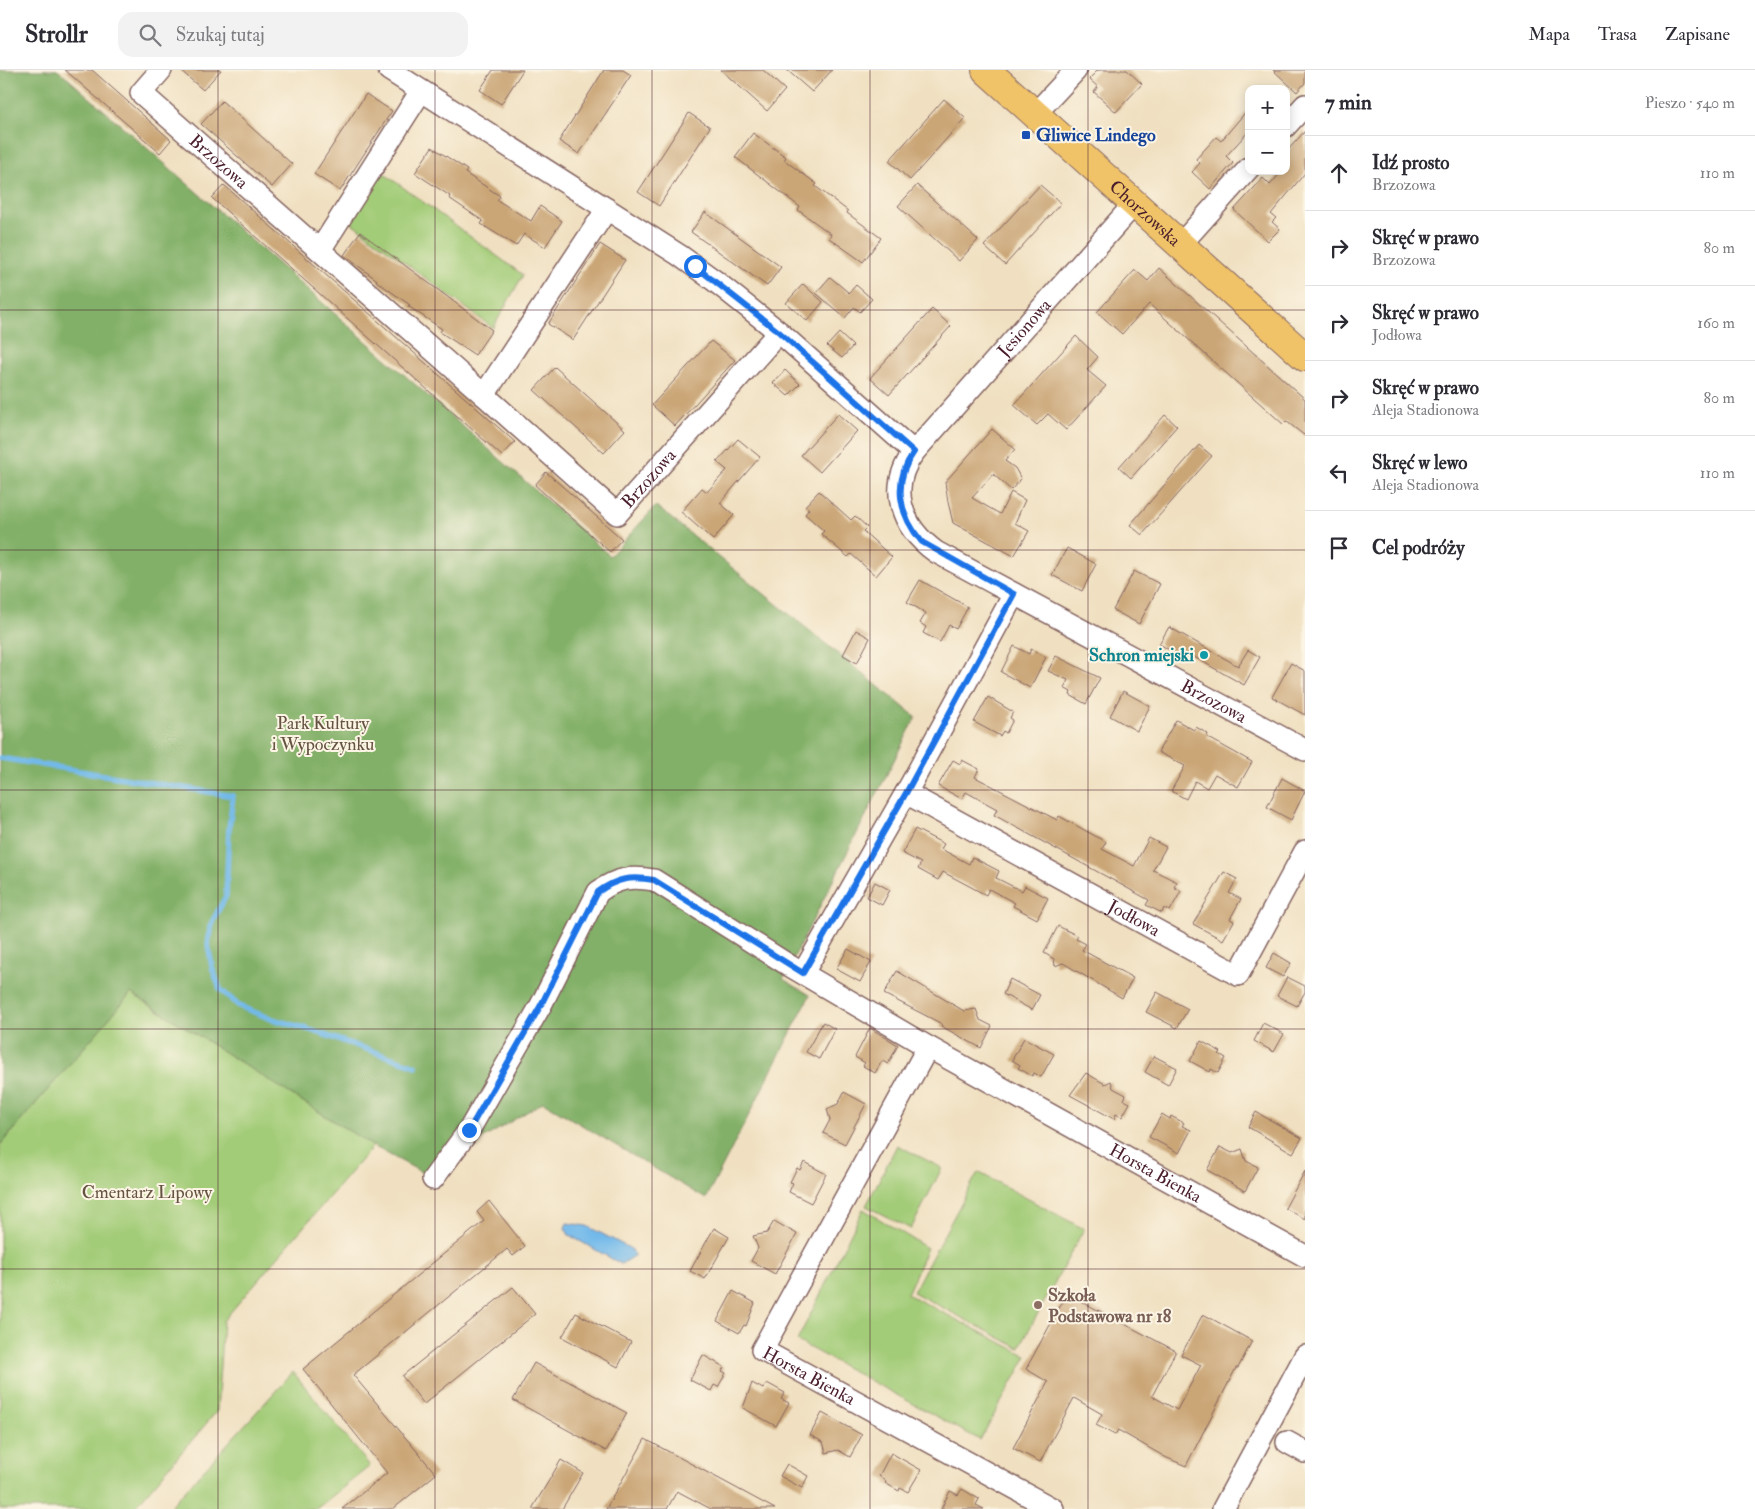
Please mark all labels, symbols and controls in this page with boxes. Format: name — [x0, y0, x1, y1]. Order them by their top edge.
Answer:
search box — [118, 12, 468, 57]
text: Strollr — [25, 19, 88, 50]
icon: search — [136, 21, 164, 49]
text: Szukaj tutaj — [176, 23, 265, 47]
text: Mapa — [1529, 23, 1570, 46]
text: Trasa — [1598, 23, 1637, 46]
text: Zapisane — [1665, 23, 1730, 46]
map controls — [1245, 85, 1290, 175]
button: + — [1245, 85, 1290, 130]
text: 7 min — [1325, 89, 1372, 116]
text: Pieszo · 540 m — [1645, 93, 1735, 113]
place label: Gliwice Lindego — [1036, 124, 1156, 147]
marker: Gliwice Lindego — [1020, 129, 1032, 141]
street label: Brzozowa — [184, 130, 253, 194]
button: − — [1245, 130, 1290, 175]
text: Idź prosto — [1372, 151, 1449, 175]
icon: ahead — [1325, 159, 1353, 187]
text: 110 m — [1700, 163, 1735, 183]
street label: Chorzowska — [1104, 175, 1186, 252]
text: Brzozowa — [1372, 175, 1436, 195]
text: Skręć w prawo — [1372, 226, 1479, 250]
icon: right — [1325, 234, 1353, 262]
text: 80 m — [1704, 238, 1735, 258]
text: Brzozowa — [1372, 250, 1436, 270]
route start — [684, 255, 707, 278]
street label: Jesionowa — [992, 294, 1057, 363]
text: Skręć w prawo — [1372, 301, 1479, 325]
icon: right — [1325, 309, 1353, 337]
text: 160 m — [1697, 313, 1735, 333]
text: Jodłowa — [1372, 325, 1422, 345]
text: Skręć w prawo — [1372, 376, 1479, 400]
icon: right — [1325, 384, 1353, 412]
text: 80 m — [1704, 388, 1735, 408]
text: Aleja Stadionowa — [1372, 400, 1479, 420]
street label: Brzozowa — [617, 444, 682, 513]
text: Skręć w lewo — [1372, 451, 1467, 475]
icon: left — [1325, 459, 1353, 487]
text: 110 m — [1700, 463, 1735, 483]
text: Aleja Stadionowa — [1372, 475, 1479, 495]
icon: arrive — [1325, 534, 1353, 562]
text: Cel podróży — [1372, 536, 1465, 560]
place label: Schron miejski — [1089, 644, 1194, 667]
marker: Schron miejski — [1198, 649, 1210, 661]
street label: Brzozowa — [1177, 674, 1251, 729]
park label: Park Kultury i Wypoczynku — [272, 712, 374, 756]
street label: Jodłowa — [1103, 894, 1164, 942]
route end — [458, 1119, 481, 1142]
street label: Horsta Bienka — [1105, 1139, 1206, 1209]
park label: Cmentarz Lipowy — [82, 1181, 213, 1204]
place label: Szkoła Podstawowa nr 18 — [1048, 1284, 1172, 1328]
marker: Szkoła Podstawowa nr 18 — [1032, 1299, 1044, 1311]
street label: Horsta Bienka — [758, 1341, 860, 1411]

